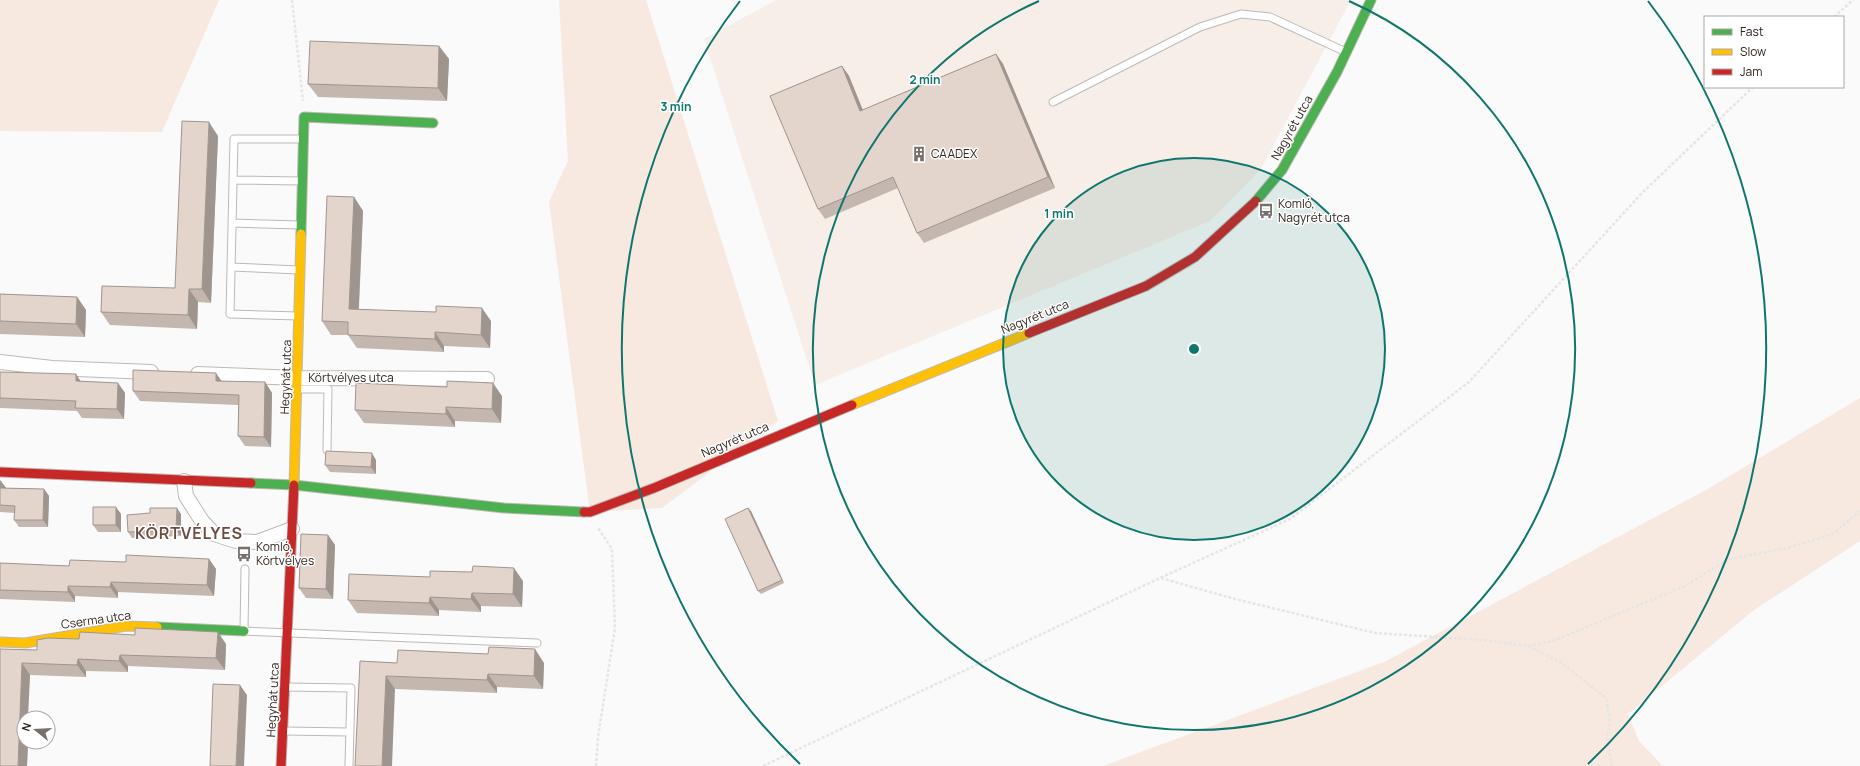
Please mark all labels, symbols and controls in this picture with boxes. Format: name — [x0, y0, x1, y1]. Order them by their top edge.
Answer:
legend — [1704, 16, 1844, 88]
text: Fast — [1740, 23, 1764, 40]
text: Slow — [1740, 43, 1766, 60]
text: Jam — [1740, 63, 1762, 80]
text: 2 min — [909, 71, 941, 88]
street label: Nagyrét utca — [1267, 92, 1316, 163]
text: 3 min — [660, 98, 692, 115]
building icon: CAADEX — [910, 145, 928, 163]
place label: CAADEX — [931, 145, 978, 162]
place label: Komló, Nagyrét utca — [1278, 195, 1350, 226]
bus stop icon: Komló, Nagyrét utca — [1257, 202, 1275, 220]
text: 1 min — [1044, 205, 1074, 222]
street label: Nagyrét utca — [998, 295, 1071, 338]
street label: Hegyhát utca — [276, 339, 295, 415]
centre of rings — [1187, 342, 1201, 356]
street label: Körtvélyes utca — [308, 369, 394, 386]
street label: Nagyrét utca — [698, 418, 771, 461]
district label: KÖRTVÉLYES — [135, 522, 243, 544]
place label: Komló, Körtvélyes — [256, 538, 314, 569]
bus stop icon: Komló, Körtvélyes — [235, 545, 253, 563]
street label: Cserma utca — [60, 606, 132, 633]
street label: Hegyhát utca — [262, 662, 283, 738]
north arrow — [16, 710, 56, 750]
text: N — [18, 721, 34, 733]

